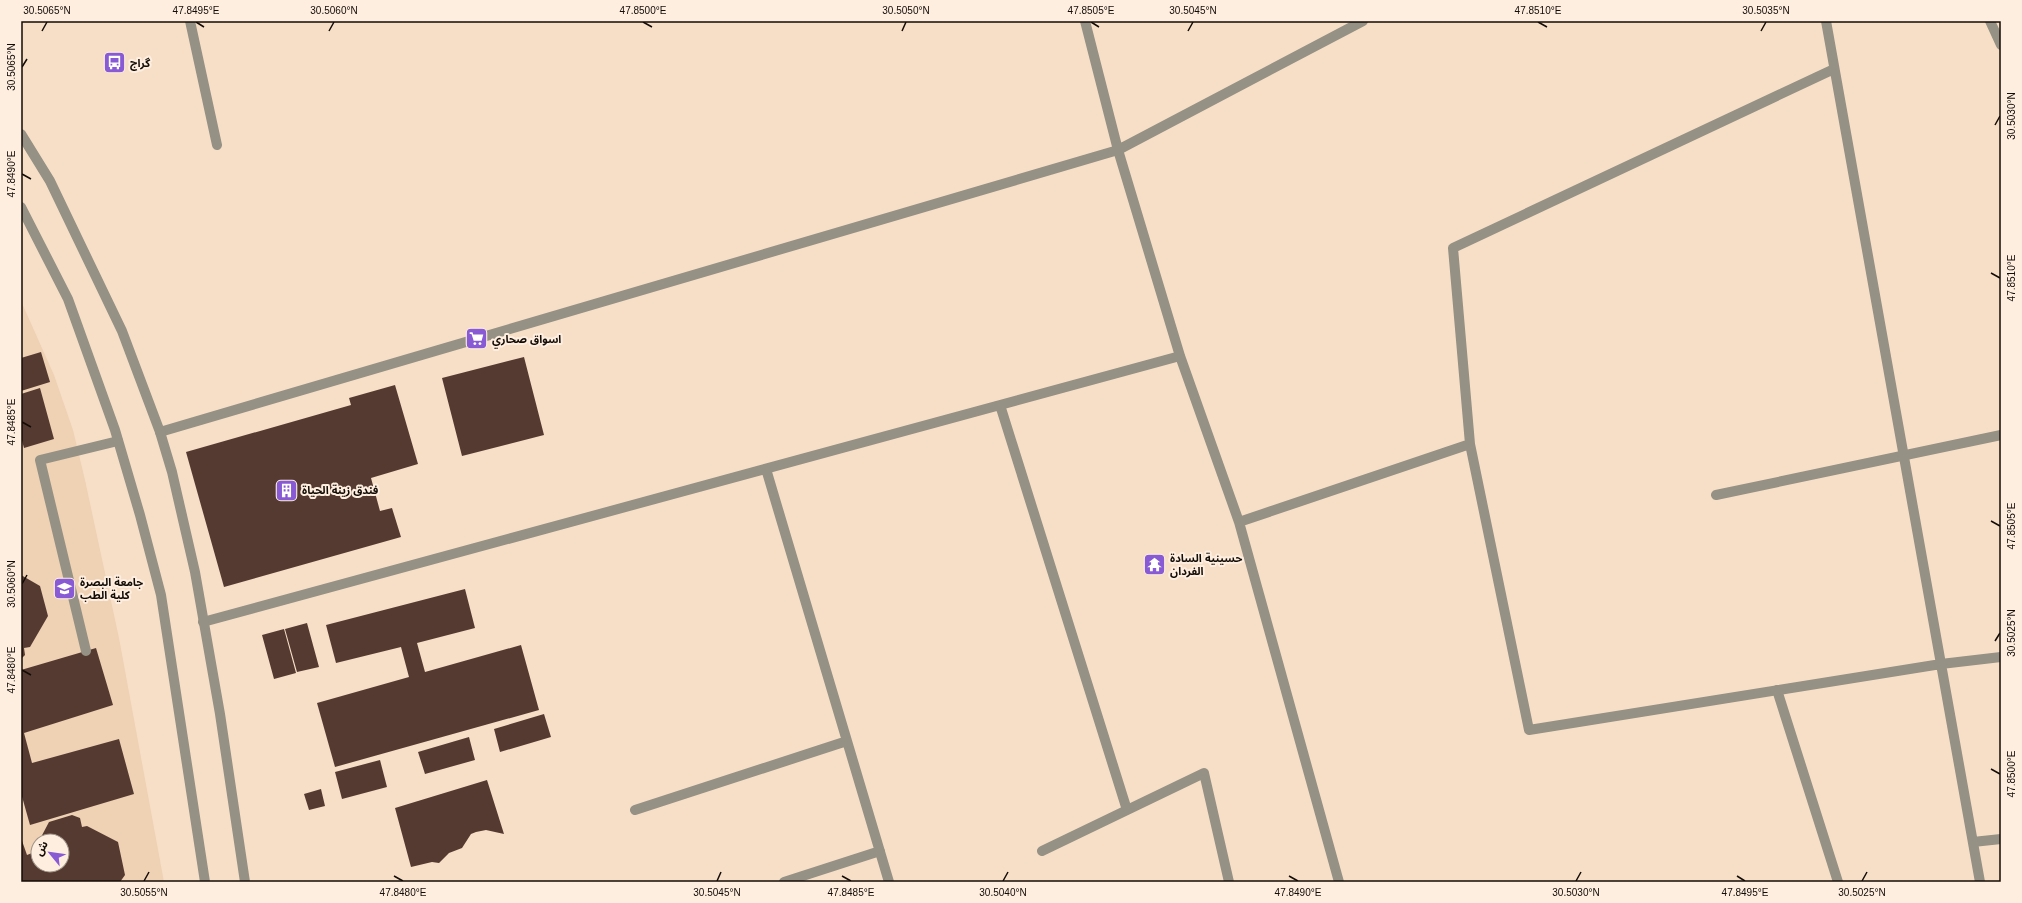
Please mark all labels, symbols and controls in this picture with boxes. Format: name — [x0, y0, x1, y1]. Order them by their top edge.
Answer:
text: 30.5065°N — [23, 5, 71, 16]
text: 47.8495°E — [173, 5, 220, 16]
text: 30.5060°N — [310, 5, 358, 16]
text: 47.8500°E — [620, 5, 667, 16]
text: 30.5050°N — [882, 5, 930, 16]
text: 47.8505°E — [1068, 5, 1115, 16]
text: 30.5045°N — [1169, 5, 1217, 16]
text: 47.8510°E — [1515, 5, 1562, 16]
text: 30.5035°N — [1742, 5, 1790, 16]
text: 30.5065°N — [6, 43, 17, 91]
bus stop icon: گراج — [101, 50, 127, 76]
place label: گراج — [130, 57, 151, 71]
text: 30.5030°N — [2006, 92, 2017, 140]
text: 47.8490°E — [6, 150, 17, 197]
text: 47.8510°E — [2006, 254, 2017, 301]
supermarket icon: اسواق صحاري — [464, 326, 490, 352]
place label: اسواق صحاري — [492, 333, 561, 349]
text: 47.8485°E — [6, 398, 17, 445]
building icon: فندق زينة الحياة — [273, 477, 299, 503]
place label: فندق زينة الحياة — [302, 484, 379, 497]
text: 47.8505°E — [2006, 502, 2017, 549]
temple icon: حسينية السادة الفردان — [1142, 551, 1168, 577]
place label: حسينية السادة الفردان — [1170, 552, 1242, 578]
text: 30.5060°N — [6, 560, 17, 608]
school or university icon: جامعة البصرة كلية الطب — [52, 575, 78, 601]
place label: جامعة البصرة كلية الطب — [80, 576, 143, 602]
text: 30.5025°N — [2006, 609, 2017, 657]
text: 47.8480°E — [6, 646, 17, 693]
text: 47.8500°E — [2006, 750, 2017, 797]
north arrow — [30, 833, 70, 873]
text: ش — [32, 839, 51, 858]
text: 30.5055°N — [120, 887, 168, 898]
text: 47.8480°E — [380, 887, 427, 898]
text: 30.5045°N — [693, 887, 741, 898]
text: 47.8485°E — [828, 887, 875, 898]
text: 30.5040°N — [979, 887, 1027, 898]
text: 47.8490°E — [1275, 887, 1322, 898]
text: 30.5030°N — [1552, 887, 1600, 898]
text: 47.8495°E — [1722, 887, 1769, 898]
text: 30.5025°N — [1838, 887, 1886, 898]

